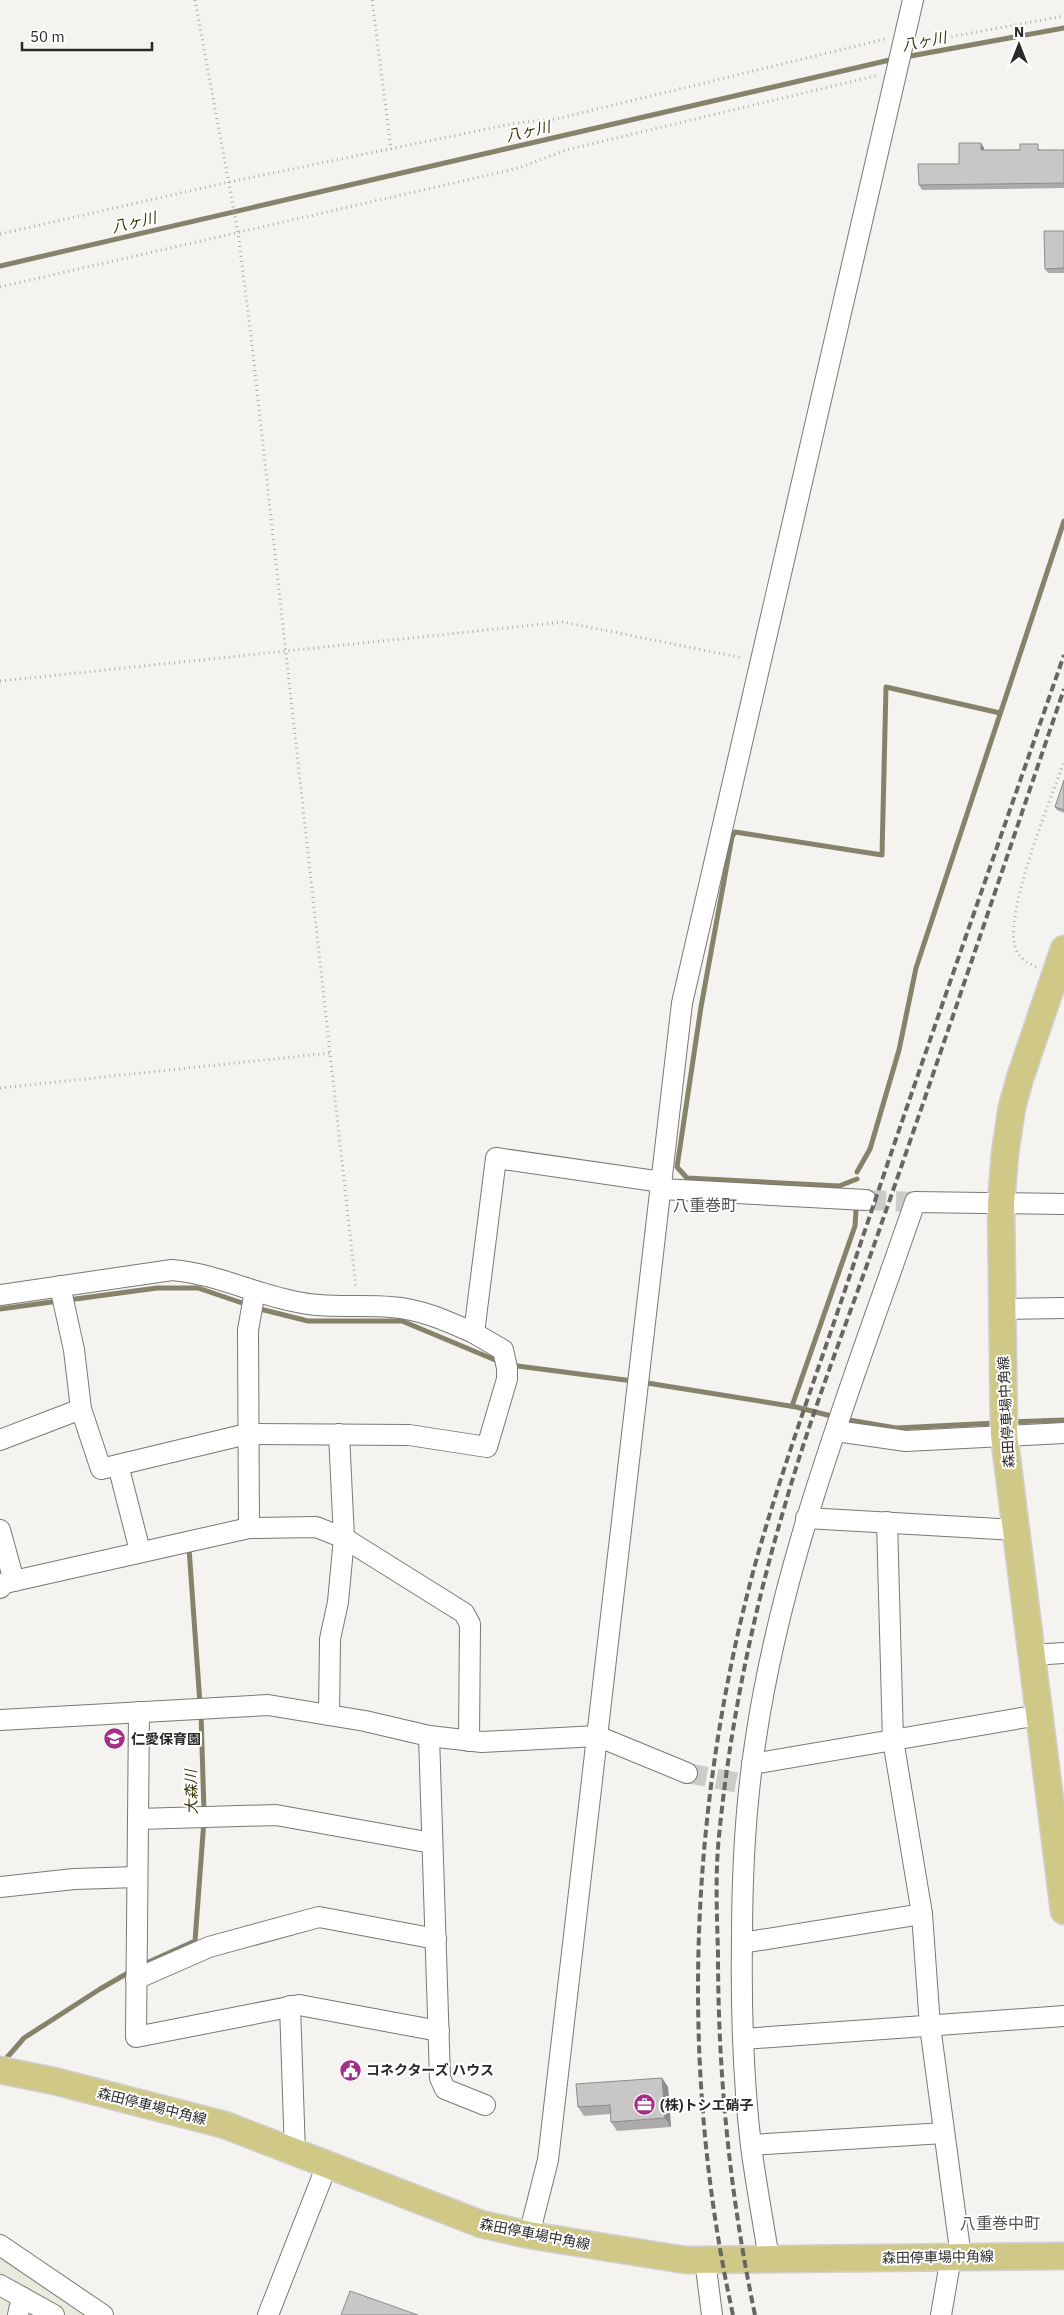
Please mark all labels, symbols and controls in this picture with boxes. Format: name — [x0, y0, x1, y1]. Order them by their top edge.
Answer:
scale bar — [22, 20, 152, 52]
north arrow — [994, 20, 1044, 70]
text: N — [1014, 23, 1024, 41]
text: 50 m — [30, 27, 65, 46]
water label: 八ヶ川 — [900, 27, 950, 55]
water label: 八ヶ川 — [504, 116, 554, 145]
water label: 八ヶ川 — [110, 207, 160, 236]
district label: 八重巻町 — [673, 1195, 737, 1215]
street label: 森田停車場中角線 — [994, 1356, 1018, 1468]
school or university icon: 仁愛保育園 — [103, 1727, 127, 1751]
place label: 仁愛保育園 — [131, 1730, 201, 1748]
water label: 大森川 — [181, 1767, 201, 1815]
public building icon: コネクターズ ハウス — [338, 2058, 362, 2082]
place label: コネクターズ ハウス — [366, 2061, 494, 2079]
street label: 森田停車場中角線 — [95, 2084, 209, 2128]
office icon: (株)トシエ硝子 — [632, 2093, 656, 2117]
place label: (株)トシエ硝子 — [660, 2096, 753, 2114]
district label: 八重巻中町 — [960, 2213, 1040, 2233]
street label: 森田停車場中角線 — [478, 2214, 592, 2254]
street label: 森田停車場中角線 — [882, 2247, 994, 2267]

